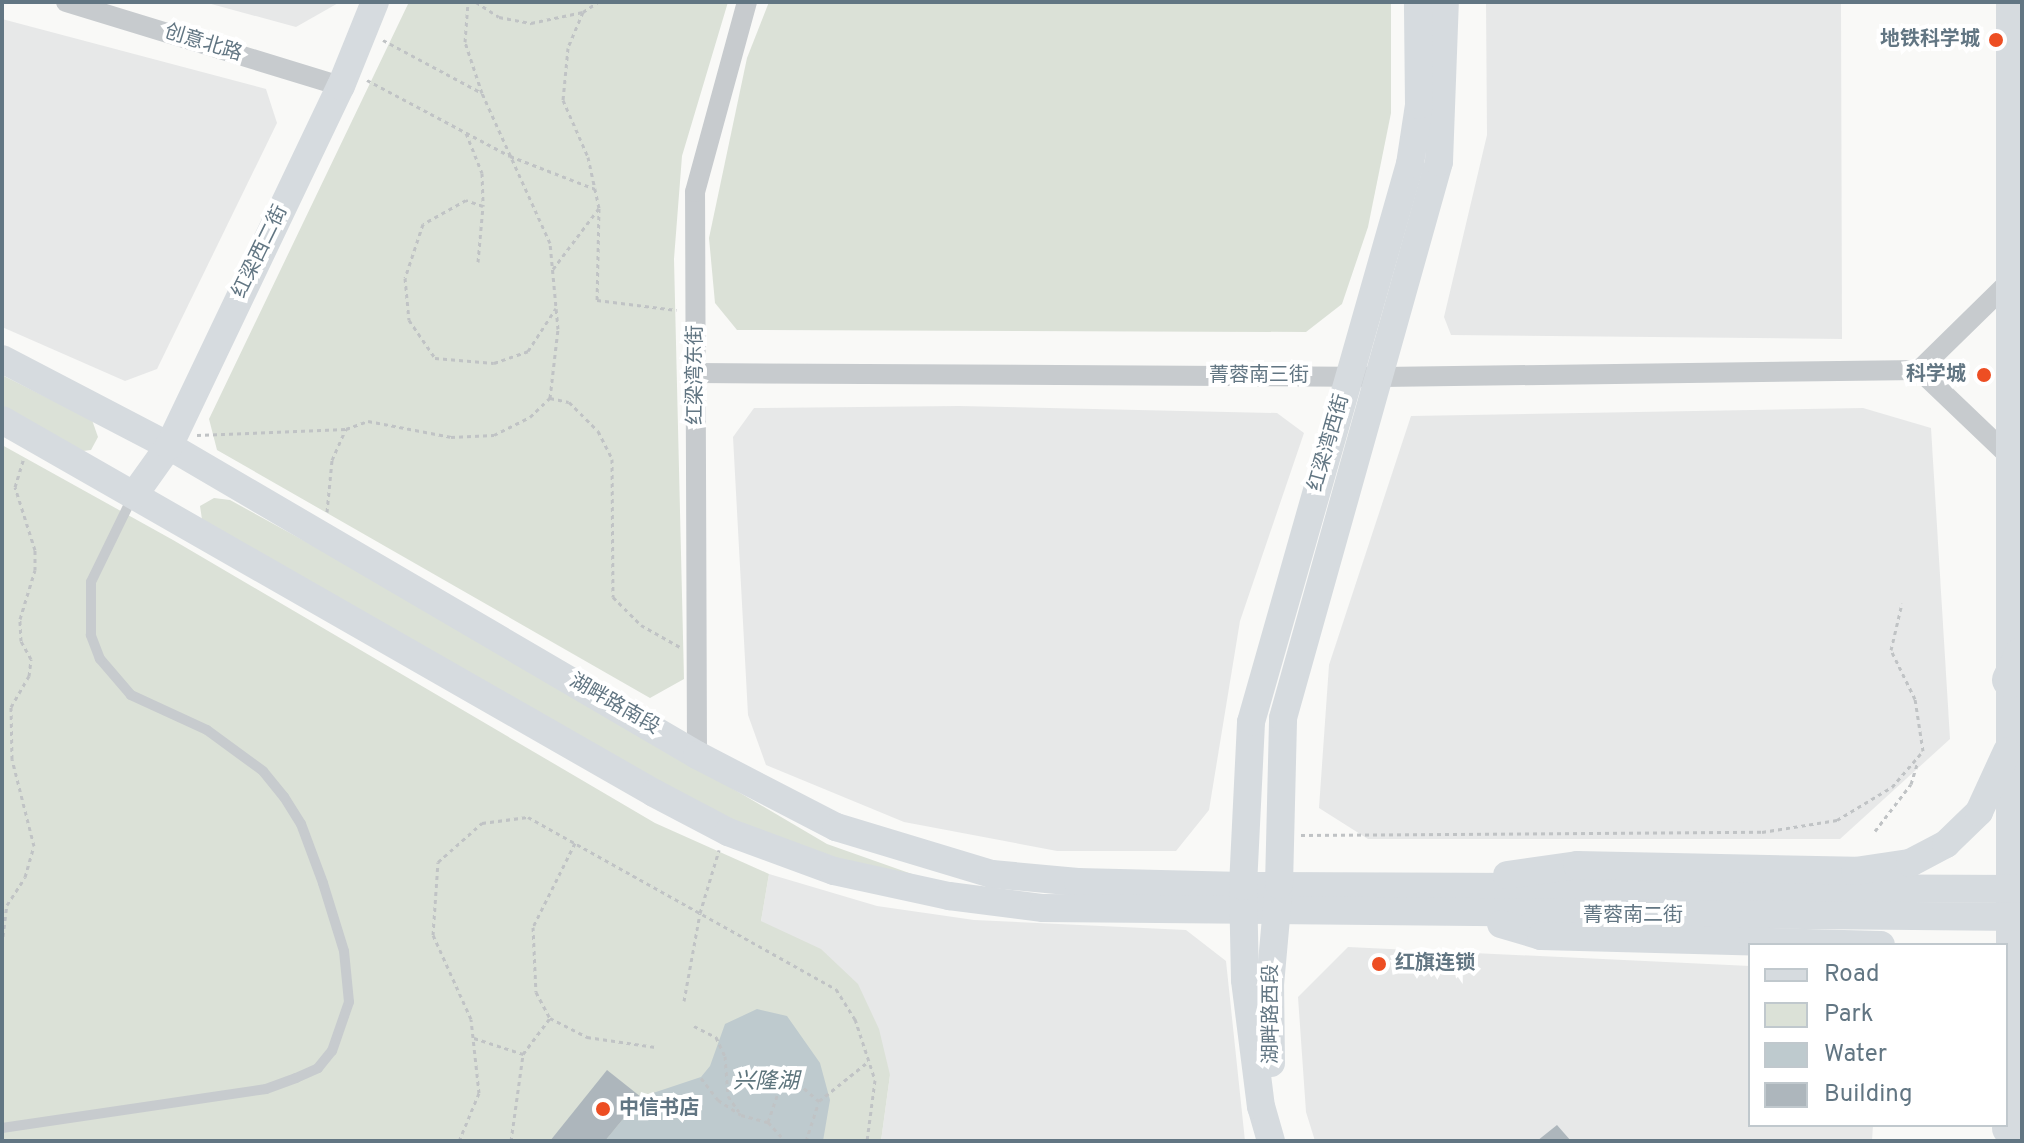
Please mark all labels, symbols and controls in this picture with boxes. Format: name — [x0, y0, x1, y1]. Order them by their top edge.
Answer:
street label: 创意北路 — [161, 21, 245, 67]
place label: 地铁科学城 — [1880, 28, 1980, 52]
marker: 地铁科学城 — [1987, 31, 2005, 49]
street label: 红梁西二街 — [228, 202, 294, 302]
street label: 红梁湾东街 — [684, 325, 708, 425]
place label: 科学城 — [1906, 363, 1966, 387]
street label: 菁蓉南三街 — [1209, 364, 1309, 388]
marker: 科学城 — [1973, 364, 1995, 386]
street label: 红梁湾西街 — [1305, 392, 1355, 494]
street label: 湖畔路南段 — [565, 670, 663, 740]
street label: 菁蓉南二街 — [1583, 904, 1683, 928]
legend — [1748, 943, 2008, 1127]
place label: 红旗连锁 — [1395, 952, 1475, 976]
marker: 红旗连锁 — [1370, 955, 1388, 973]
text: Road — [1824, 960, 1880, 990]
street label: 湖畔路西段 — [1260, 964, 1284, 1064]
text: Park — [1824, 1000, 1874, 1030]
text: Water — [1824, 1040, 1887, 1070]
water label: 兴隆湖 — [733, 1070, 799, 1096]
text: Building — [1824, 1080, 1913, 1110]
place label: 中信书店 — [619, 1097, 699, 1121]
marker: 中信书店 — [594, 1100, 612, 1118]

